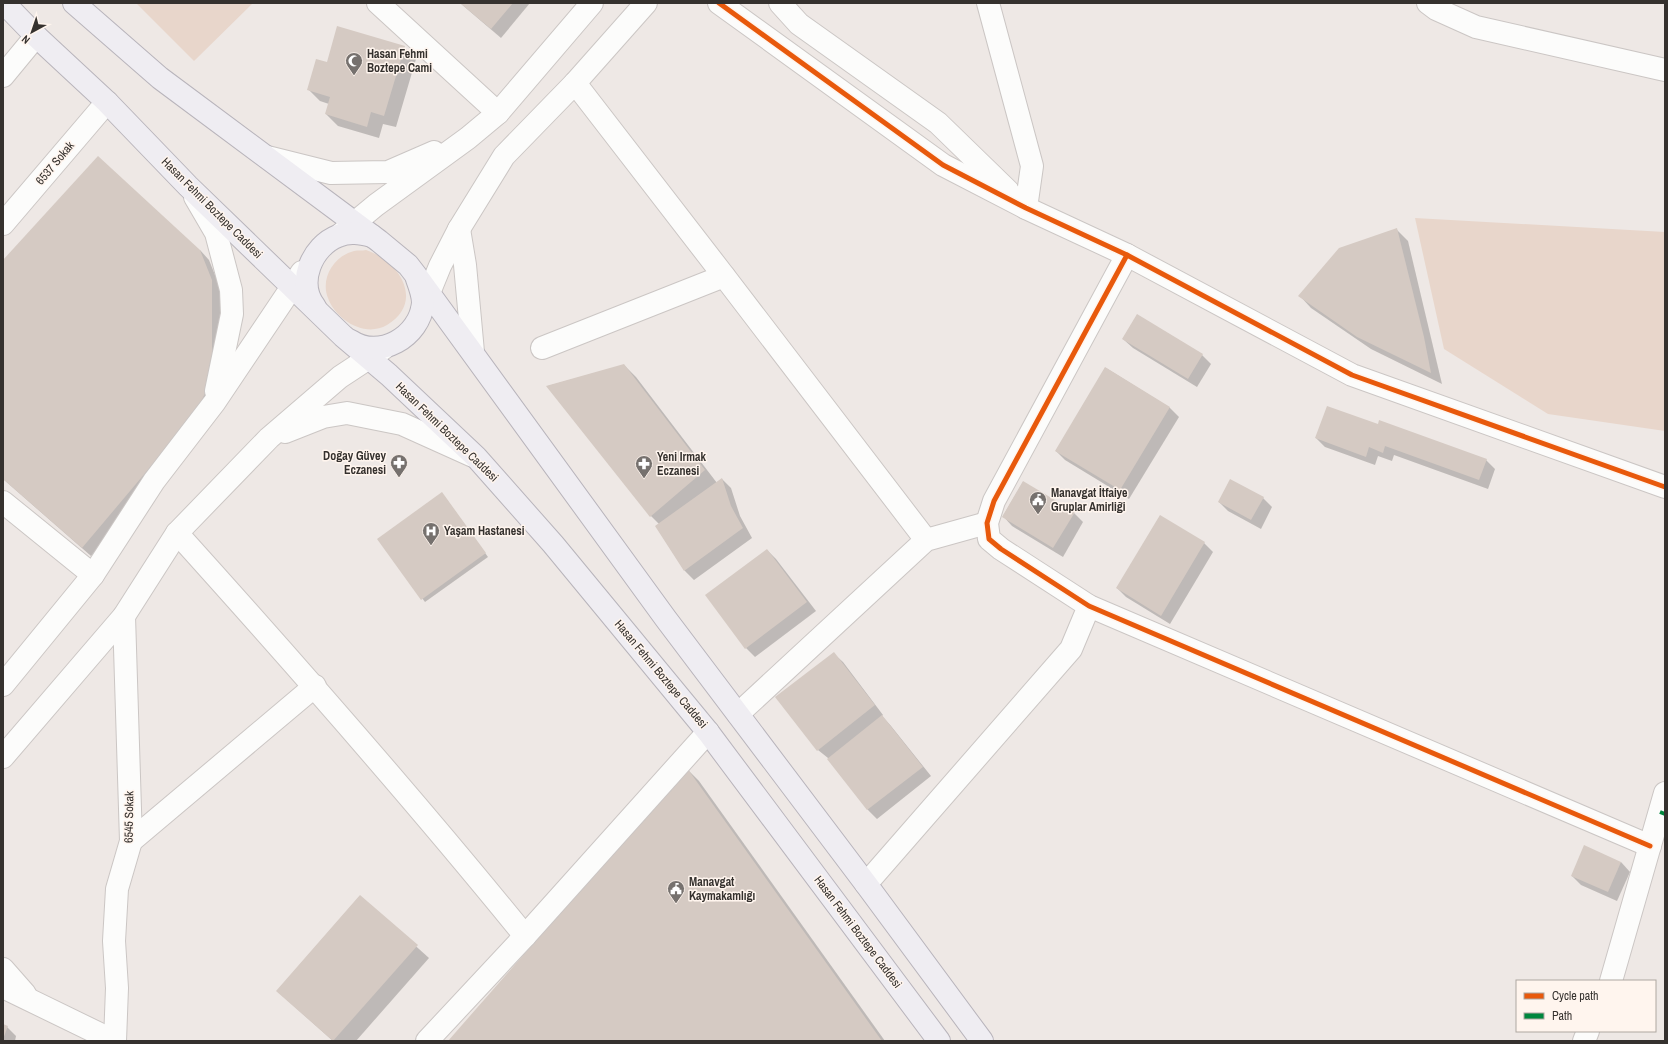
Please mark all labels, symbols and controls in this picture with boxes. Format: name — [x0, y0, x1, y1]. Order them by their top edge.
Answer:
north arrow — [12, 12, 52, 52]
text: N — [19, 32, 33, 47]
place label: Hasan Fehmi Boztepe Cami — [367, 46, 432, 76]
mosque icon: Hasan Fehmi Boztepe Cami — [344, 51, 364, 76]
street label: 6537 Sokak — [32, 138, 78, 188]
street label: Hasan Fehmi Boztepe Caddesi — [158, 154, 266, 262]
street label: Hasan Fehmi Boztepe Caddesi — [392, 379, 502, 485]
place label: Doğay Güvey Eczanesi — [323, 448, 387, 478]
place label: Yeni Irmak Eczanesi — [657, 449, 707, 479]
pharmacy icon: Doğay Güvey Eczanesi — [389, 453, 409, 478]
pharmacy icon: Yeni Irmak Eczanesi — [634, 454, 654, 479]
place label: Manavgat İtfaiye Gruplar Amirliği — [1051, 485, 1128, 515]
public building icon: Manavgat İtfaiye Gruplar Amirliği — [1028, 490, 1048, 515]
hospital icon: Yaşam Hastanesi — [421, 521, 441, 546]
place label: Yaşam Hastanesi — [444, 523, 525, 539]
street label: Hasan Fehmi Boztepe Caddesi — [611, 616, 711, 732]
street label: 6545 Sokak — [121, 791, 137, 843]
street label: Hasan Fehmi Boztepe Caddesi — [810, 873, 906, 991]
place label: Manavgat Kaymakamlığı — [689, 874, 755, 904]
public building icon: Manavgat Kaymakamlığı — [666, 879, 686, 904]
legend — [1516, 980, 1656, 1032]
text: Cycle path — [1552, 988, 1599, 1004]
text: Path — [1552, 1008, 1572, 1024]

